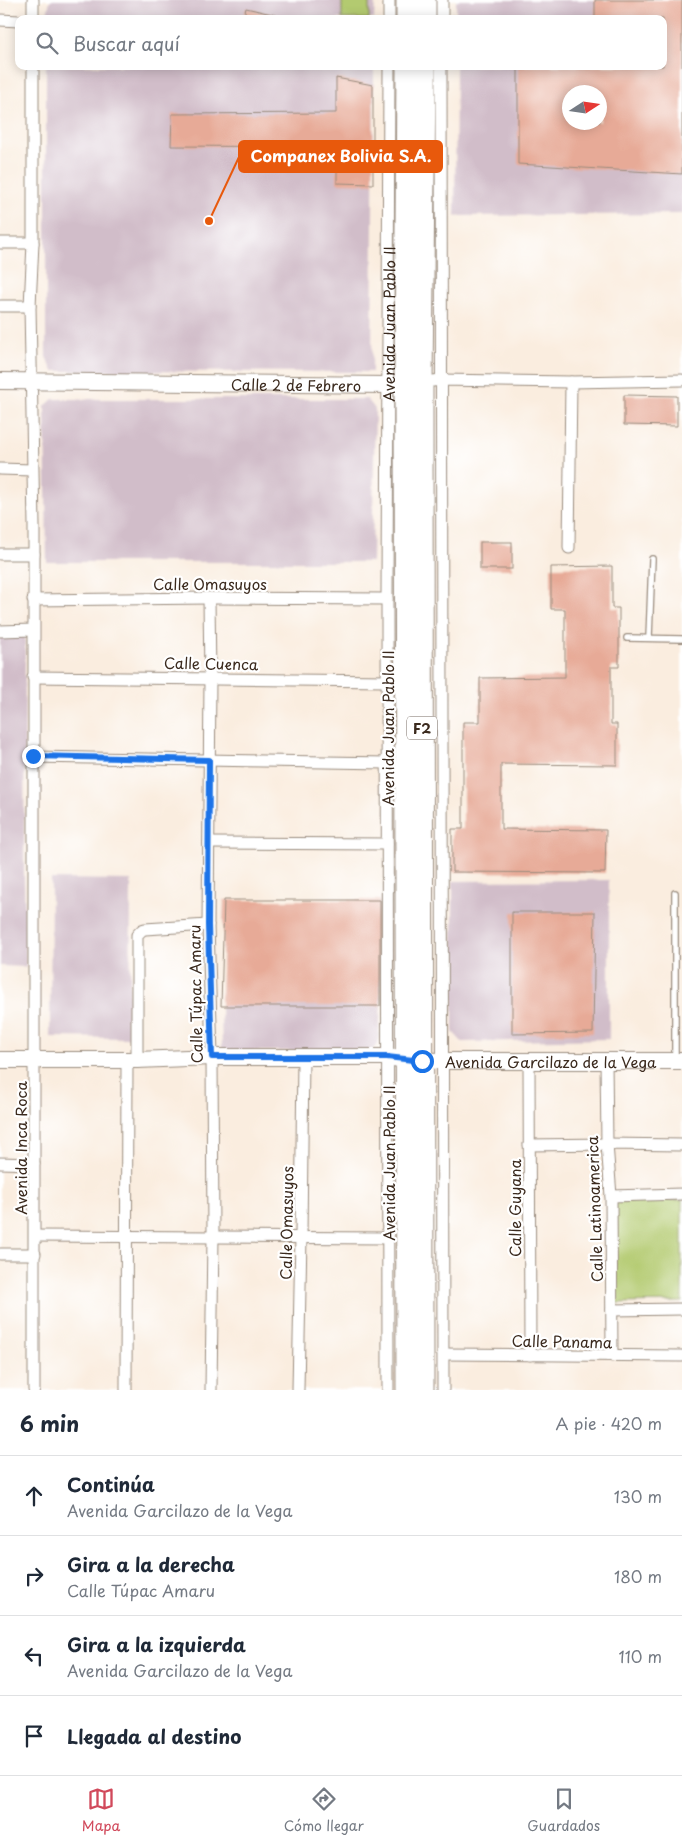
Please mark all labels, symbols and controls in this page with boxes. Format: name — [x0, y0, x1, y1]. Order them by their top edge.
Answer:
search box — [15, 15, 667, 70]
icon: search — [33, 29, 61, 57]
text: Buscar aquí — [73, 29, 180, 57]
north arrow — [562, 85, 607, 130]
callout: Companex Bolivia S.A. — [239, 141, 442, 172]
text: Companex Bolivia S.A. — [251, 143, 431, 167]
street label: Avenida Juan Pablo II — [376, 246, 400, 402]
street label: Calle 2 de Febrero — [231, 372, 361, 396]
street label: Calle Omasuyos — [153, 572, 267, 595]
street label: Avenida Juan Pablo II — [376, 650, 399, 806]
street label: Calle Cuenca — [164, 651, 259, 675]
road number: F2 — [407, 716, 437, 740]
route end — [22, 745, 45, 768]
street label: Calle Túpac Amaru — [182, 924, 208, 1064]
route start — [411, 1050, 434, 1073]
street label: Avenida Garcilazo de la Vega — [445, 1050, 657, 1073]
street label: Avenida Inca Roca — [9, 1081, 32, 1215]
street label: Avenida Juan Pablo II — [377, 1085, 400, 1241]
street label: Calle Latinoamerica — [580, 1135, 608, 1283]
street label: Calle Guyana — [503, 1158, 526, 1257]
street label: Calle Omasuyos — [274, 1166, 298, 1280]
street label: Calle Panama — [511, 1329, 613, 1353]
text: 6 min — [20, 1407, 79, 1439]
text: A pie · 420 m — [556, 1411, 662, 1435]
text: Continúa — [67, 1470, 155, 1498]
icon: ahead — [20, 1482, 48, 1510]
text: 130 m — [614, 1484, 662, 1508]
text: Avenida Garcilazo de la Vega — [67, 1498, 292, 1522]
text: Gira a la derecha — [67, 1550, 235, 1578]
icon: right — [20, 1562, 48, 1590]
text: 180 m — [614, 1564, 662, 1588]
text: Calle Túpac Amaru — [67, 1578, 215, 1602]
text: Gira a la izquierda — [67, 1630, 246, 1658]
icon: left — [20, 1642, 48, 1670]
text: 110 m — [619, 1644, 662, 1668]
text: Avenida Garcilazo de la Vega — [67, 1658, 292, 1682]
icon: arrive — [20, 1722, 48, 1750]
text: Llegada al destino — [67, 1722, 241, 1750]
tab: Mapa — [82, 1785, 120, 1836]
tab: Cómo llegar — [284, 1785, 364, 1836]
tab: Guardados — [527, 1785, 600, 1836]

